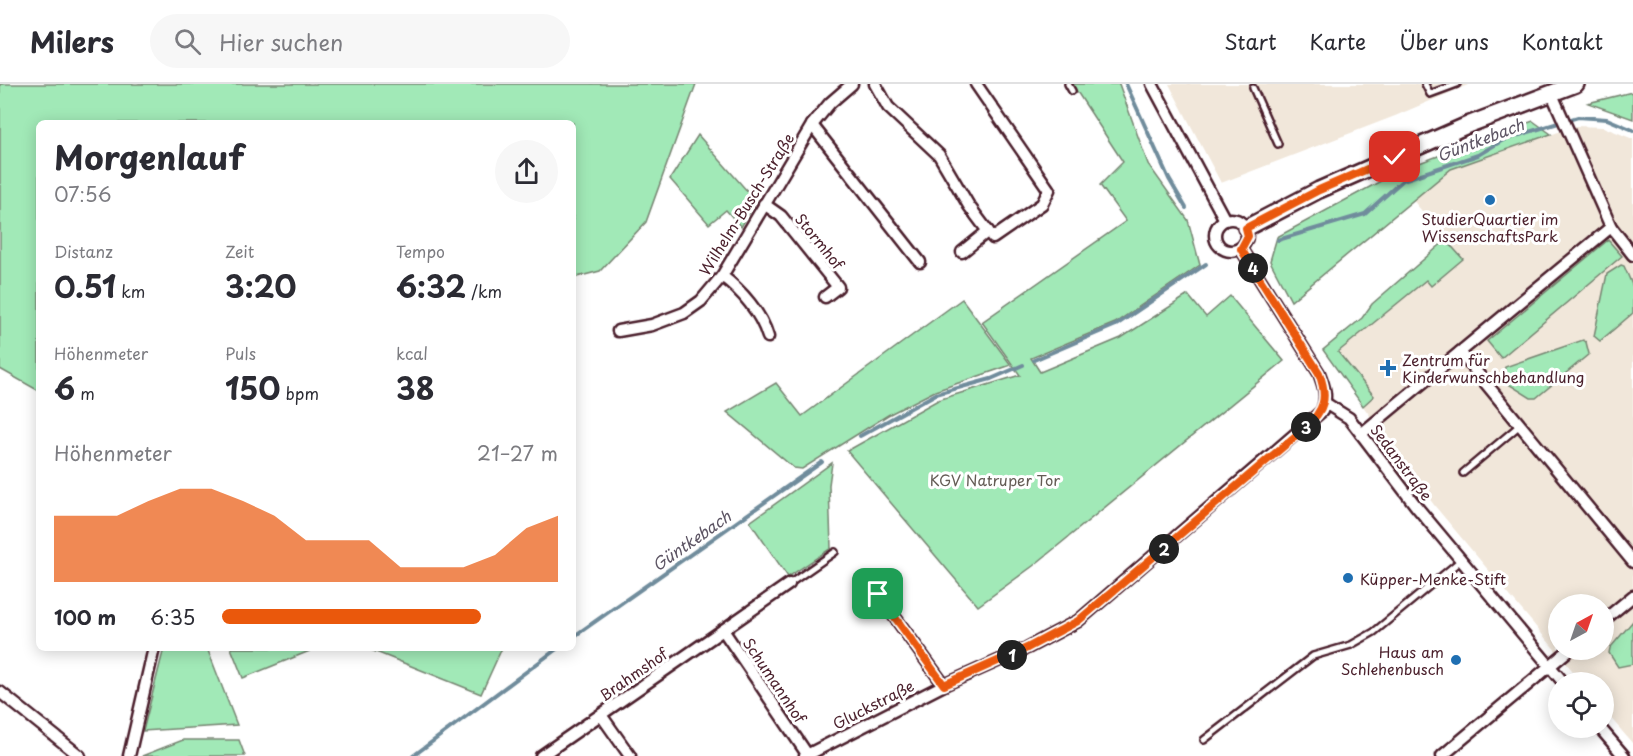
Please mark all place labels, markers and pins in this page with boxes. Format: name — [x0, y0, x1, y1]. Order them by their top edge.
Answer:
pin — [1369, 131, 1420, 182]
marker: StudierQuartier im WissenschaftsPark — [1483, 193, 1497, 207]
place label: StudierQuartier im WissenschaftsPark — [1422, 207, 1558, 247]
pin: 4 — [1238, 253, 1268, 283]
place label: Zentrum für Kinderwunschbehandlung — [1402, 348, 1584, 388]
marker: Zentrum für Kinderwunschbehandlung — [1379, 359, 1397, 377]
pin: 3 — [1291, 412, 1321, 442]
pin: 2 — [1149, 534, 1179, 564]
place label: Küpper-Menke-Stift — [1360, 567, 1506, 590]
pin — [852, 568, 903, 619]
marker: Küpper-Menke-Stift — [1341, 571, 1355, 585]
pin: 1 — [997, 640, 1027, 670]
place label: Haus am Schlehenbusch — [1341, 640, 1444, 680]
marker: Haus am Schlehenbusch — [1449, 653, 1463, 667]

